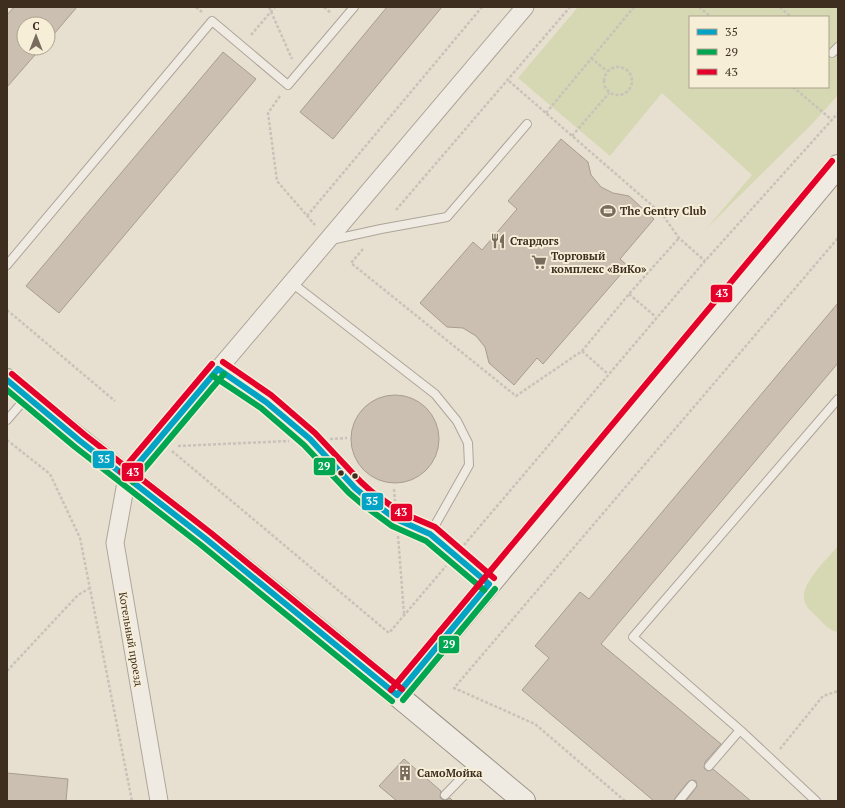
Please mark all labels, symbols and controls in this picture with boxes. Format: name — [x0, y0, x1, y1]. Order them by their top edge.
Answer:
north arrow — [16, 16, 56, 56]
legend — [689, 16, 829, 88]
text: С — [32, 19, 40, 33]
text: 35 — [725, 24, 738, 39]
text: 29 — [725, 44, 738, 59]
text: 43 — [725, 64, 738, 79]
sports icon: The Gentry Club — [599, 202, 617, 220]
place label: The Gentry Club — [620, 204, 707, 218]
restaurant icon: Стардогs — [489, 232, 507, 250]
place label: Стардогs — [510, 234, 559, 248]
place label: Торговый комплекс «ВиКо» — [551, 249, 647, 276]
supermarket icon: Торговый комплекс «ВиКо» — [530, 253, 548, 271]
line badge: 43 — [710, 284, 733, 303]
text: 43 — [716, 286, 728, 300]
line badge: 35 — [92, 450, 115, 469]
text: 35 — [98, 452, 110, 466]
line badge: 29 — [313, 457, 336, 476]
text: 29 — [318, 459, 330, 473]
line badge: 43 — [121, 462, 144, 482]
text: 43 — [127, 465, 139, 479]
unlabelled marker — [336, 468, 346, 478]
unlabelled marker — [350, 471, 360, 481]
line badge: 35 — [361, 492, 384, 511]
text: 35 — [366, 494, 378, 508]
line badge: 43 — [390, 503, 413, 522]
text: 43 — [395, 505, 407, 519]
street label: Котельный проезд — [116, 591, 146, 687]
line badge: 29 — [438, 635, 460, 654]
text: 29 — [443, 637, 455, 651]
building icon: СамоМойка — [396, 764, 414, 782]
place label: СамоМойка — [417, 766, 482, 780]

